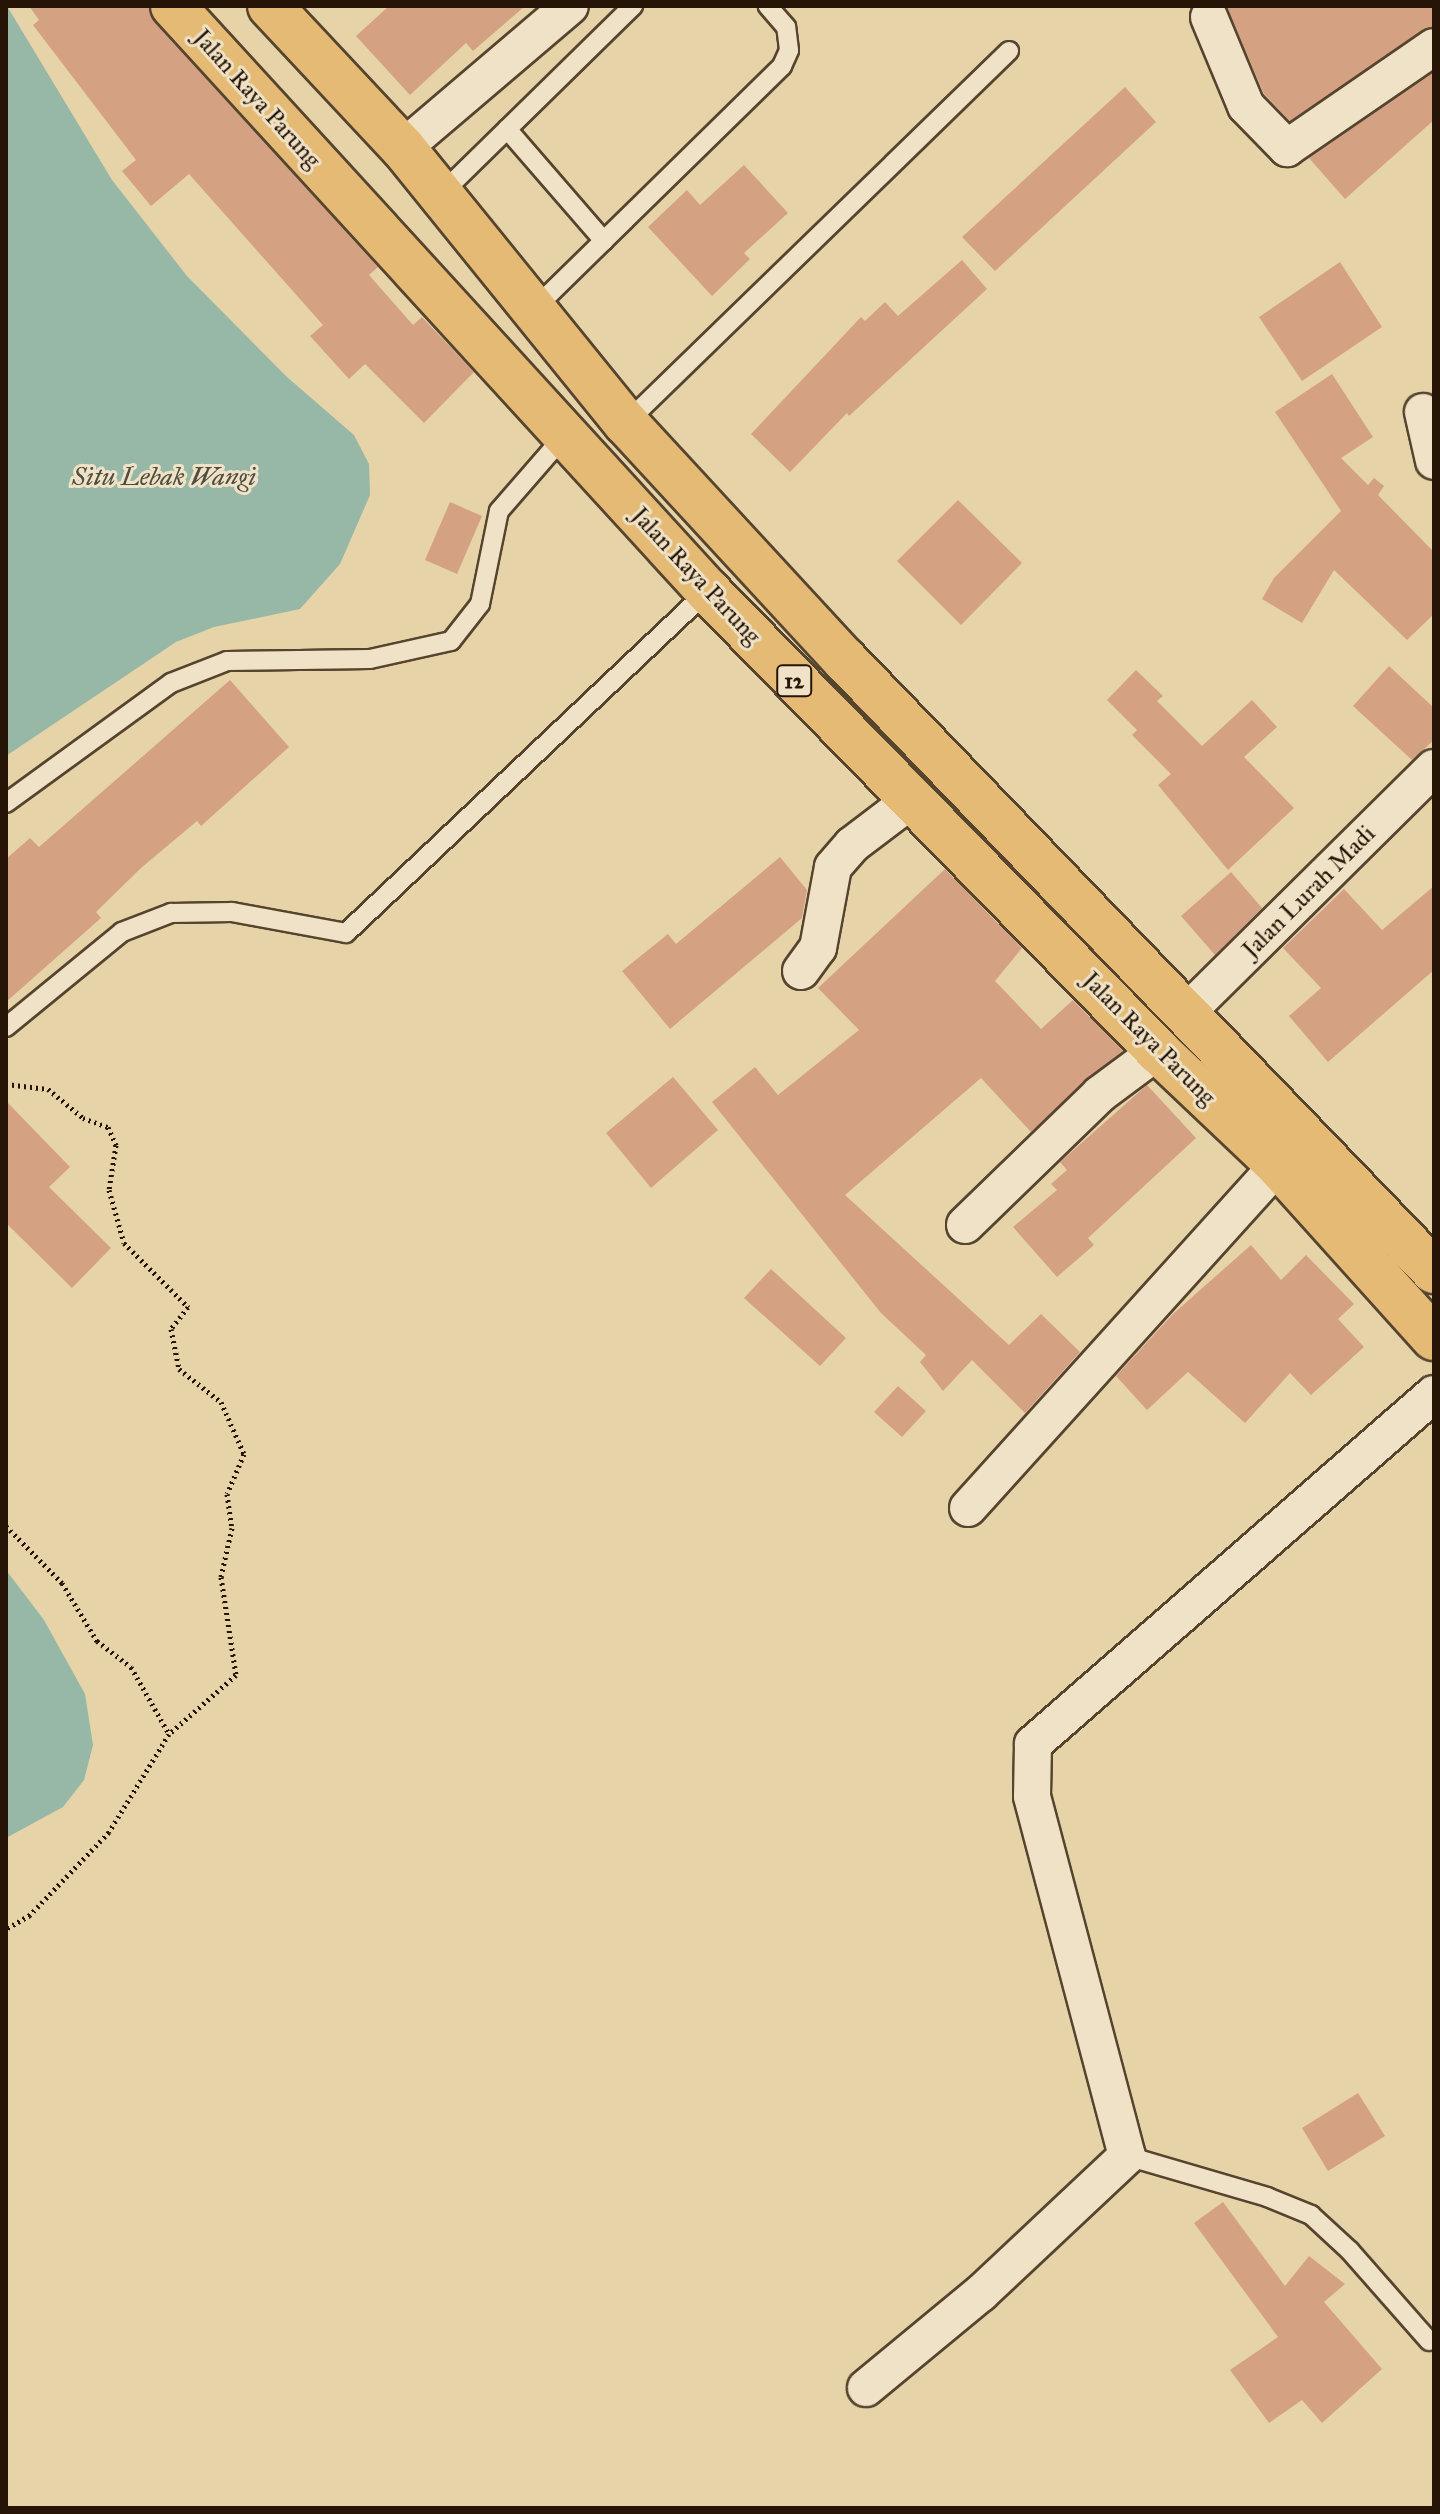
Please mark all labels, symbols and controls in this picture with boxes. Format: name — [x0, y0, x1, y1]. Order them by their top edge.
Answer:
street label: Jalan Raya Parung — [187, 24, 327, 174]
water label: Situ Lebak Wangi — [72, 461, 256, 493]
street label: Jalan Raya Parung — [625, 502, 767, 650]
road number: 12 — [776, 663, 812, 699]
street label: Jalan Lurah Madi — [1237, 820, 1381, 964]
street label: Jalan Raya Parung — [1076, 966, 1222, 1112]

